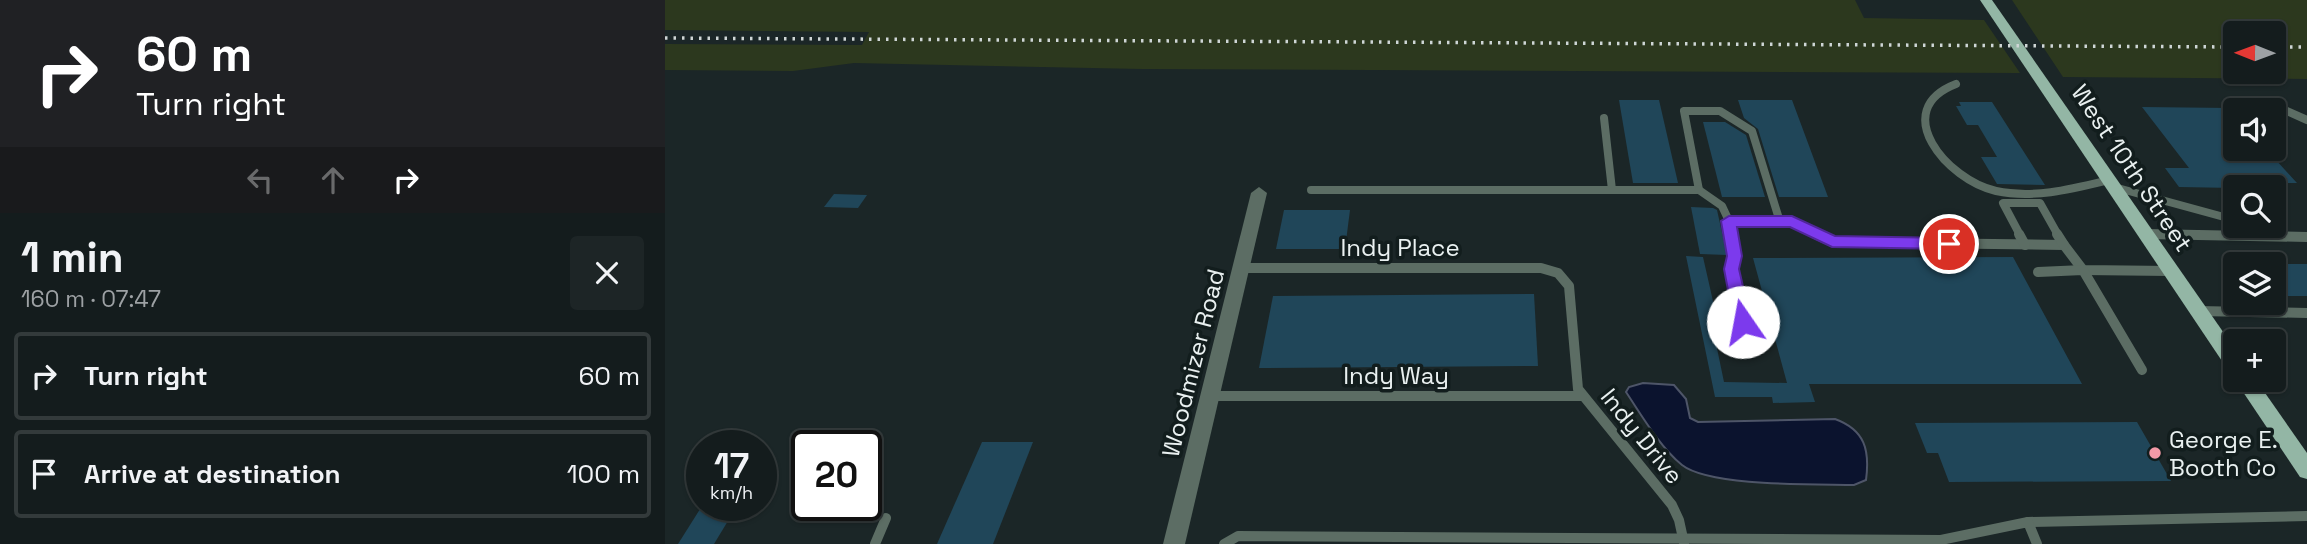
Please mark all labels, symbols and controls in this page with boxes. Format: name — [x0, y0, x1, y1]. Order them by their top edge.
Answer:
north arrow — [2223, 21, 2285, 84]
map controls — [2223, 21, 2286, 392]
text: 60 m — [136, 23, 252, 85]
icon: right — [21, 28, 112, 119]
street label: West 10th Street — [2065, 78, 2199, 258]
text: Turn right — [136, 84, 286, 124]
button: sound — [2223, 98, 2286, 161]
icon: left — [241, 161, 279, 199]
icon: ahead — [314, 161, 352, 199]
icon: right — [387, 161, 425, 199]
button: search — [2223, 175, 2286, 238]
pin — [1919, 214, 1979, 274]
icon: arrive — [1930, 225, 1968, 263]
text: 1 min — [21, 231, 124, 284]
street label: Indy Place — [1340, 232, 1460, 263]
button: close — [570, 236, 644, 310]
button: layers — [2223, 252, 2286, 315]
street label: Woodmizer Road — [1155, 266, 1231, 460]
text: 160 m · 07:47 — [21, 284, 161, 314]
position arrow — [1706, 285, 1780, 359]
button: + — [2223, 329, 2286, 392]
icon: right — [25, 357, 63, 395]
text: Turn right — [84, 359, 208, 393]
text: 60 m — [578, 359, 640, 393]
street label: Indy Way — [1343, 360, 1449, 391]
street label: Indy Drive — [1594, 382, 1690, 490]
place label: George E. Booth Co — [2169, 424, 2278, 483]
speed limit sign: 20 — [791, 430, 882, 521]
text: 17 — [714, 444, 749, 488]
marker: George E. Booth Co — [2147, 445, 2163, 461]
icon: arrive — [25, 455, 63, 493]
text: Arrive at destination — [84, 457, 341, 491]
text: 100 m — [567, 457, 640, 491]
text: km/h — [710, 481, 753, 504]

